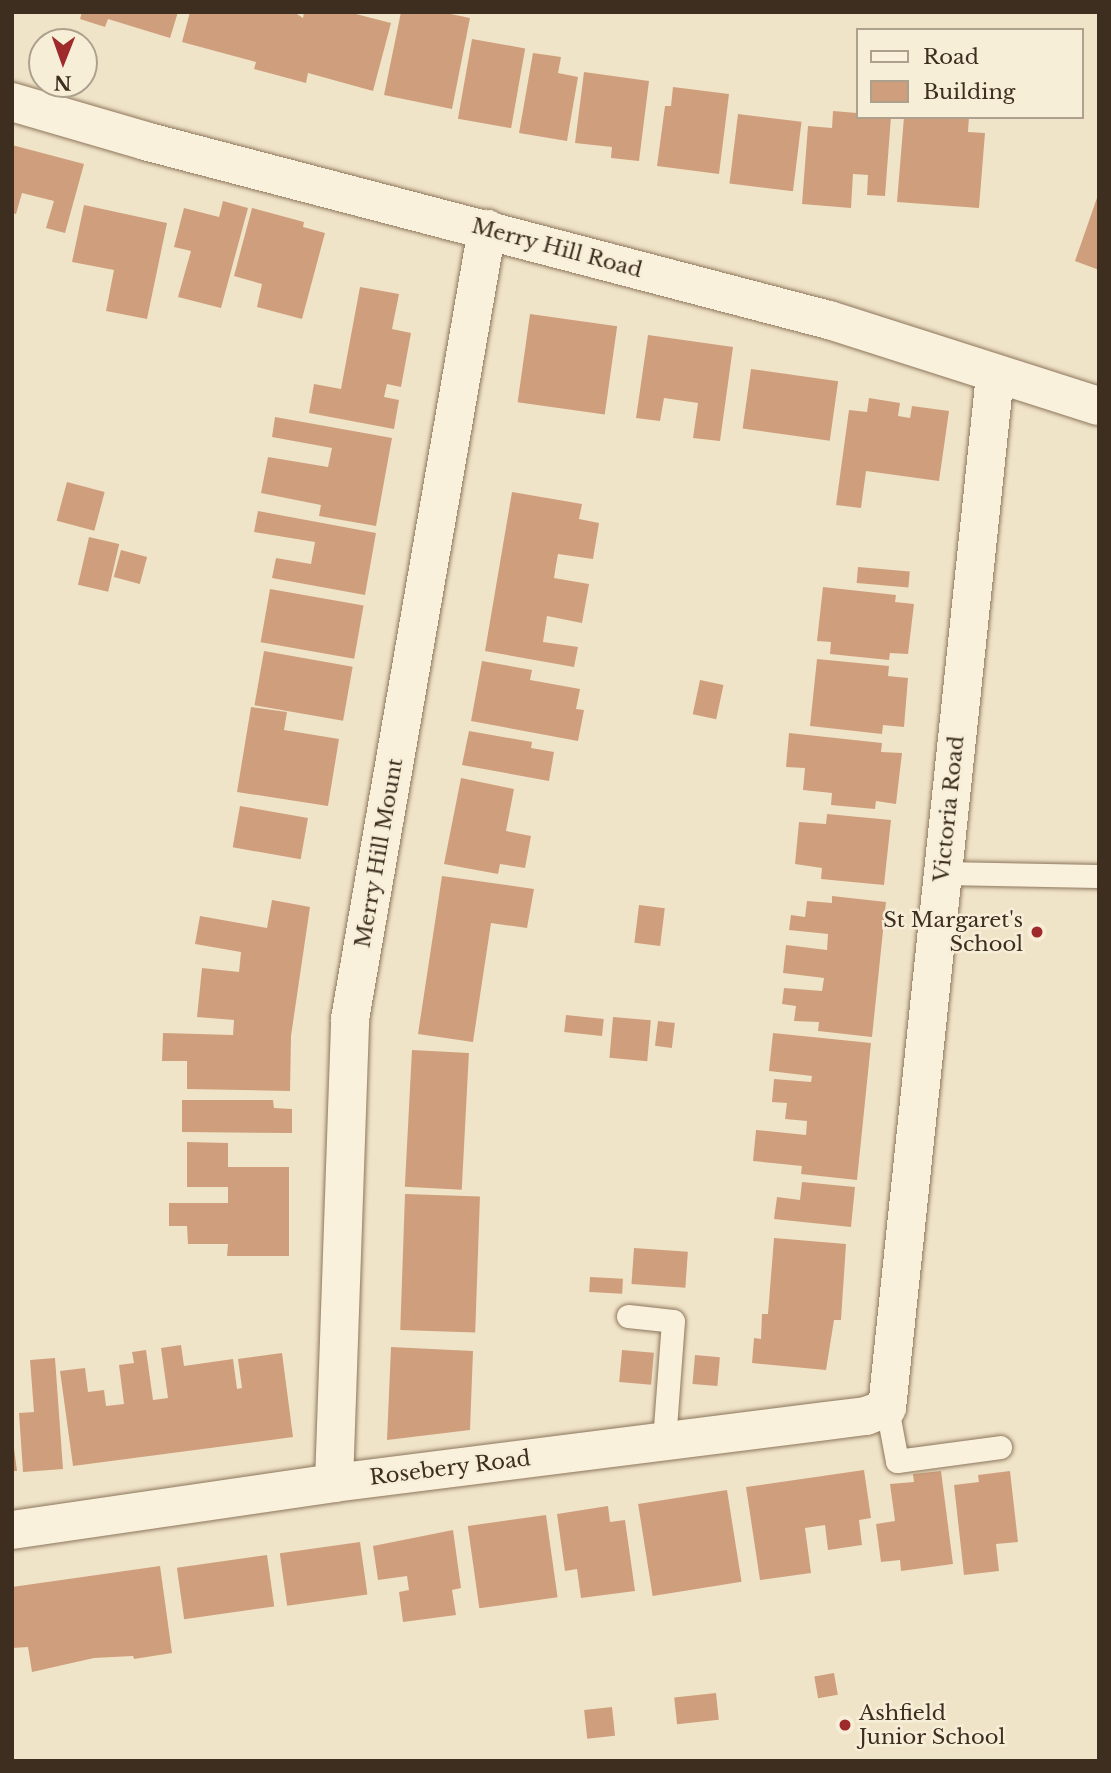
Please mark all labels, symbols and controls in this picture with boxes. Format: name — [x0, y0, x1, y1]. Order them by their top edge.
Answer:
north arrow — [28, 28, 98, 98]
legend — [856, 28, 1083, 119]
text: Road — [923, 44, 979, 70]
text: N — [54, 71, 72, 94]
text: Building — [923, 79, 1015, 105]
street label: Merry Hill Road — [469, 213, 645, 283]
street label: Victoria Road — [929, 735, 969, 883]
street label: Merry Hill Mount — [350, 756, 408, 950]
place label: St Margaret's School — [883, 907, 1023, 957]
marker: St Margaret's School — [1029, 924, 1045, 940]
street label: Rosebery Road — [368, 1446, 532, 1490]
place label: Ashfield Junior School — [859, 1700, 1006, 1750]
marker: Ashfield Junior School — [837, 1717, 853, 1733]

